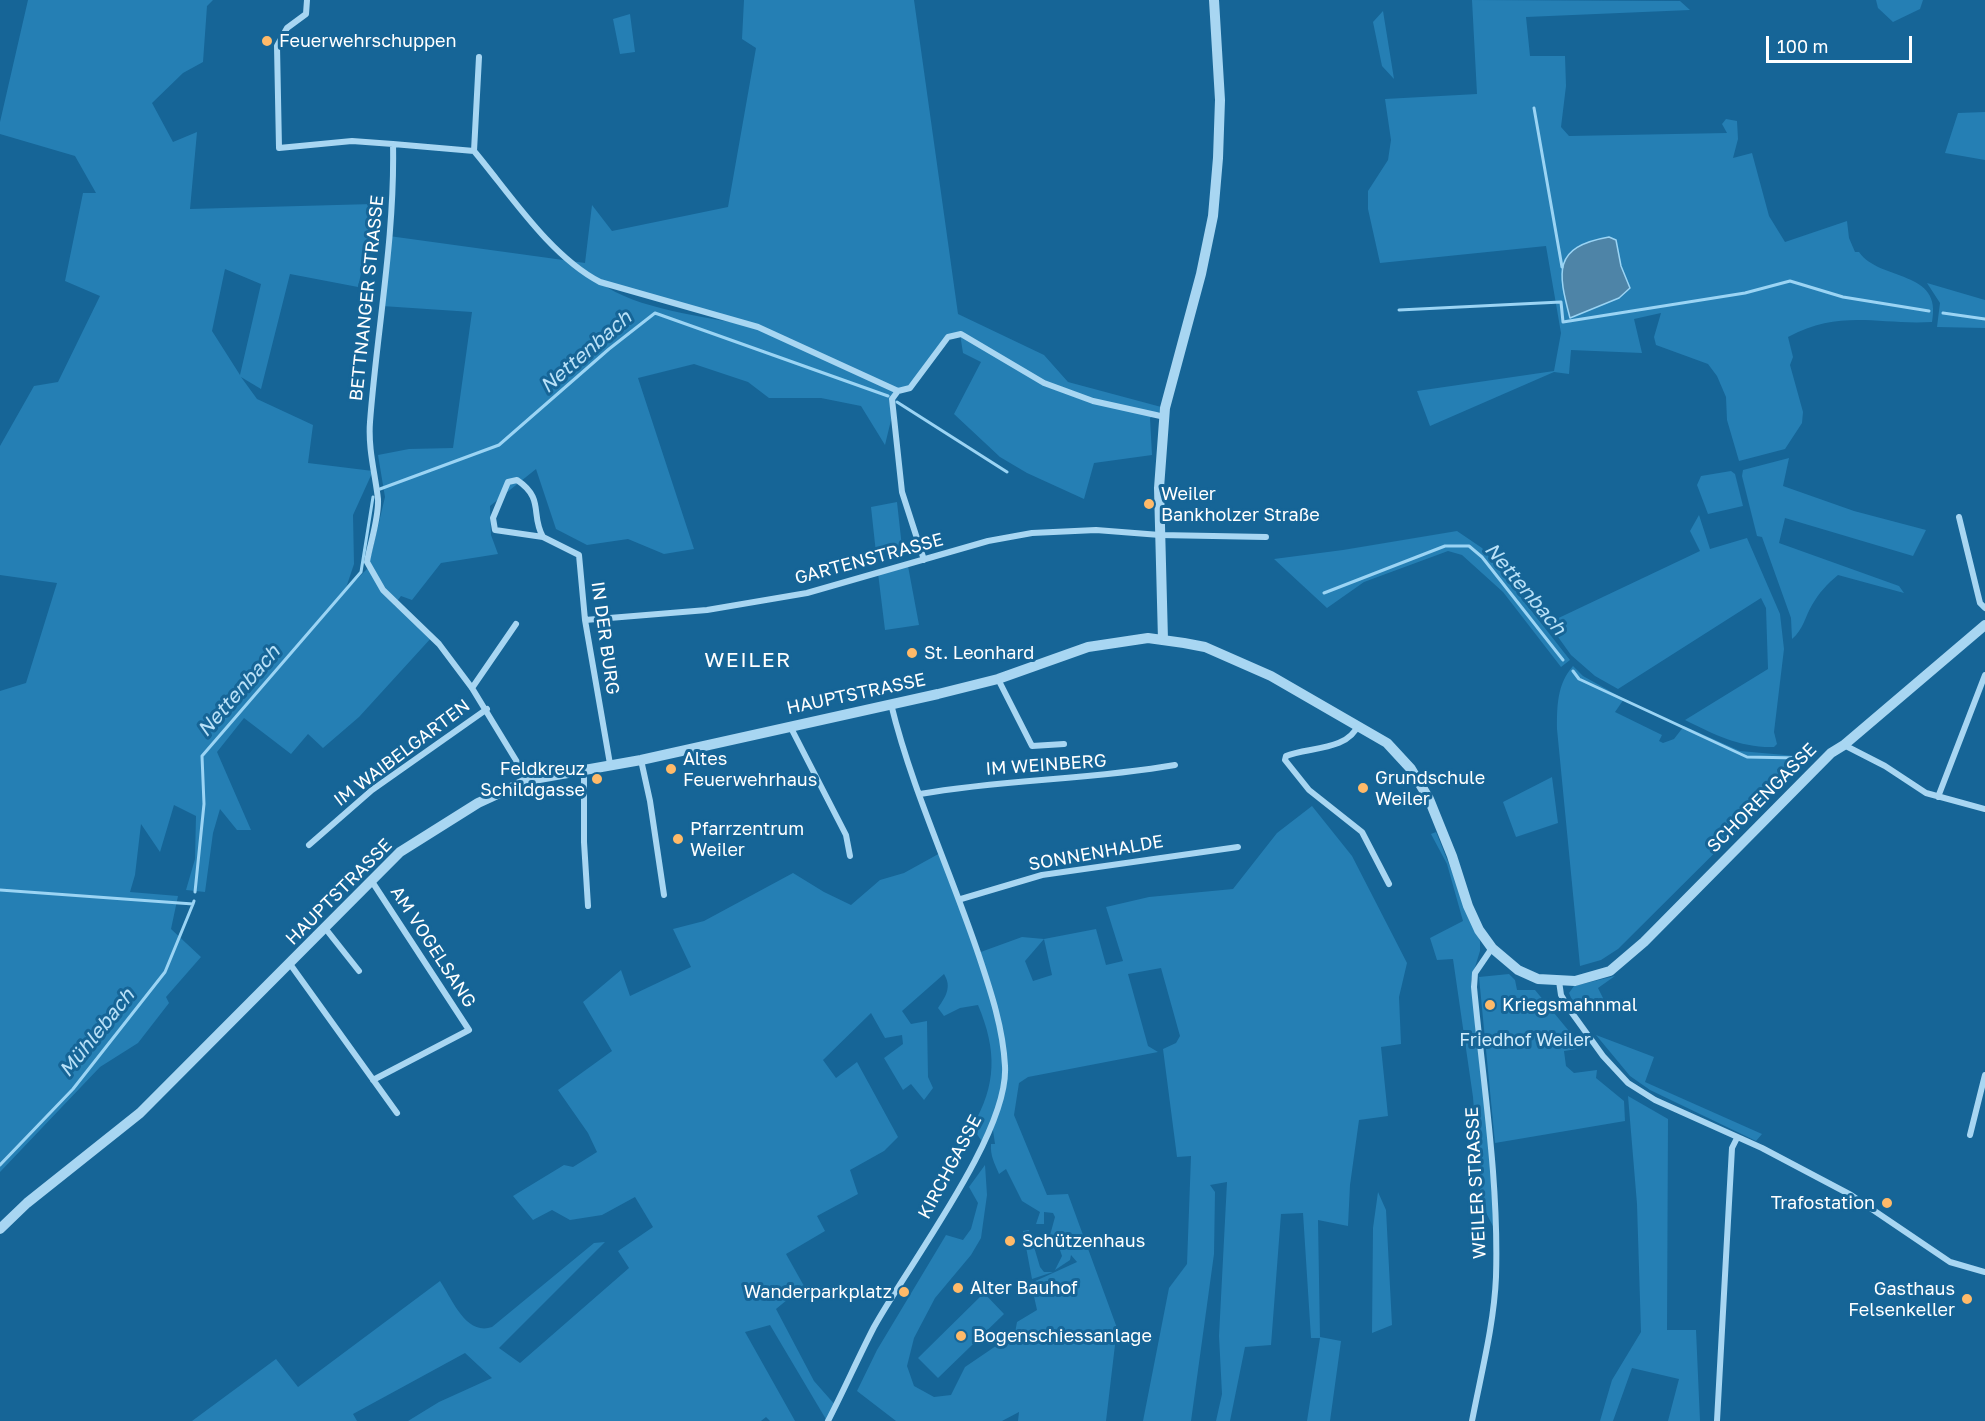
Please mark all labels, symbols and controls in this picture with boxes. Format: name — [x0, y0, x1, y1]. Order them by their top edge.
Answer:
scale bar — [1769, 24, 1914, 62]
place label: Feuerwehrschuppen — [279, 30, 457, 52]
marker: Feuerwehrschuppen — [260, 34, 274, 48]
text: 100 m — [1777, 35, 1828, 57]
street label: BETTNANGER STRASSE — [345, 194, 389, 402]
water label: Nettenbach — [535, 306, 637, 398]
place label: Weiler Bankholzer Straße — [1161, 483, 1320, 526]
marker: Weiler Bankholzer Straße — [1142, 497, 1156, 511]
street label: GARTENSTRASSE — [792, 529, 946, 589]
water label: Nettenbach — [1479, 538, 1571, 640]
street label: IN DER BURG — [586, 580, 624, 696]
water label: Nettenbach — [193, 640, 285, 742]
place label: St. Leonhard — [924, 642, 1034, 664]
marker: St. Leonhard — [905, 646, 919, 660]
district label: WEILER — [704, 647, 792, 673]
street label: HAUPTSTRASSE — [785, 669, 927, 719]
street label: IM WAIBELGARTEN — [330, 695, 474, 811]
street label: SCHORENGASSE — [1703, 739, 1821, 857]
place label: Altes Feuerwehrhaus — [683, 748, 817, 790]
street label: IM WEINBERG — [985, 750, 1107, 780]
place label: Feldkreuz Schildgasse — [480, 758, 585, 800]
marker: Altes Feuerwehrhaus — [664, 762, 678, 776]
place label: Grundschule Weiler — [1375, 767, 1485, 810]
marker: Feldkreuz Schildgasse — [590, 772, 604, 786]
marker: Grundschule Weiler — [1356, 781, 1370, 795]
place label: Pfarrzentrum Weiler — [690, 818, 804, 860]
street label: SONNENHALDE — [1027, 831, 1165, 875]
marker: Pfarrzentrum Weiler — [671, 832, 685, 846]
street label: HAUPTSTRASSE — [281, 834, 397, 950]
street label: AM VOGELSANG — [386, 882, 480, 1012]
water label: Mühlebach — [54, 984, 140, 1082]
place label: Kriegsmahnmal — [1502, 994, 1637, 1016]
marker: Kriegsmahnmal — [1483, 998, 1497, 1012]
park label: Friedhof Weiler — [1459, 1029, 1591, 1051]
street label: WEILER STRASSE — [1461, 1106, 1491, 1260]
street label: KIRCHGASSE — [914, 1111, 986, 1223]
place label: Trafostation — [1771, 1192, 1875, 1214]
marker: Trafostation — [1880, 1196, 1894, 1210]
place label: Schützenhaus — [1022, 1230, 1145, 1252]
marker: Schützenhaus — [1003, 1234, 1017, 1248]
place label: Alter Bauhof — [970, 1277, 1078, 1299]
place label: Gasthaus Felsenkeller — [1848, 1278, 1955, 1320]
place label: Wanderparkplatz — [744, 1281, 892, 1303]
marker: Alter Bauhof — [951, 1281, 965, 1295]
marker: Wanderparkplatz — [897, 1285, 911, 1299]
marker: Gasthaus Felsenkeller — [1960, 1292, 1974, 1306]
place label: Bogenschiessanlage — [973, 1325, 1152, 1347]
marker: Bogenschiessanlage — [954, 1329, 968, 1343]

